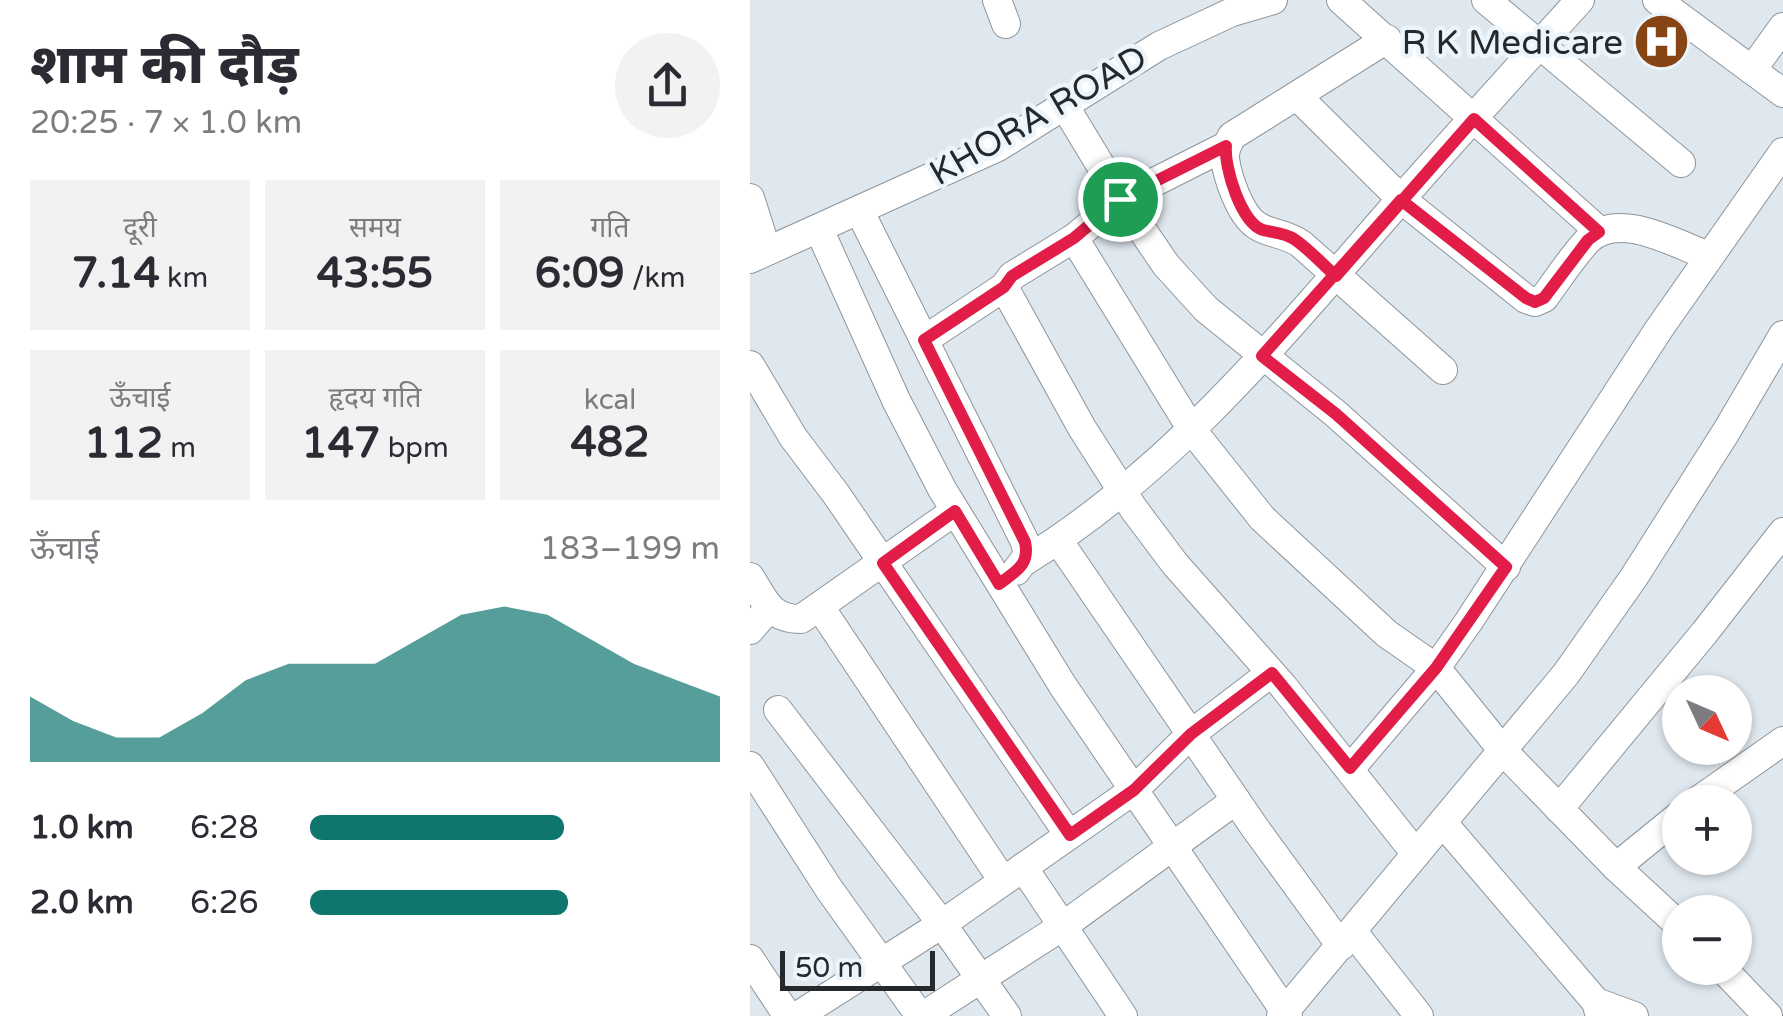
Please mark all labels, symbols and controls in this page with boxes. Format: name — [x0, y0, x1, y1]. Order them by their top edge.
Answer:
hospital icon: R K Medicare — [1632, 12, 1692, 72]
place label: R K Medicare — [1401, 22, 1623, 64]
text: शाम की दौड़ — [30, 33, 299, 99]
button: share — [615, 33, 720, 138]
street label: KHORA ROAD — [923, 37, 1154, 195]
text: 20:25 · 7 × 1.0 km — [30, 104, 302, 142]
pin — [1078, 157, 1163, 242]
icon: arrive — [1093, 172, 1148, 227]
text: दूरी — [123, 211, 157, 245]
text: समय — [349, 211, 401, 245]
text: गति — [591, 211, 629, 245]
text: 7.14 — [72, 248, 160, 299]
text: 43:55 — [317, 248, 433, 299]
text: 6:09 — [535, 248, 625, 299]
text: km — [160, 261, 208, 295]
text: /km — [625, 261, 685, 295]
text: ऊँचाई — [110, 381, 170, 415]
text: हृदय गति — [329, 381, 421, 415]
text: kcal — [584, 383, 636, 417]
text: 482 — [570, 417, 650, 468]
text: 112 — [84, 418, 163, 469]
text: 147 — [301, 418, 380, 469]
text: m — [163, 431, 196, 465]
text: bpm — [380, 431, 449, 465]
text: ऊँचाई — [30, 530, 99, 568]
text: 183–199 m — [540, 530, 720, 568]
north arrow — [1662, 675, 1752, 765]
map controls — [1662, 675, 1752, 985]
button: + — [1662, 785, 1752, 875]
text: 1.0 km — [30, 809, 134, 847]
text: 6:28 — [190, 809, 259, 847]
text: 2.0 km — [30, 884, 134, 922]
text: 6:26 — [190, 884, 259, 922]
button: − — [1662, 895, 1752, 985]
scale bar — [780, 946, 935, 990]
text: 50 m — [795, 951, 863, 985]

